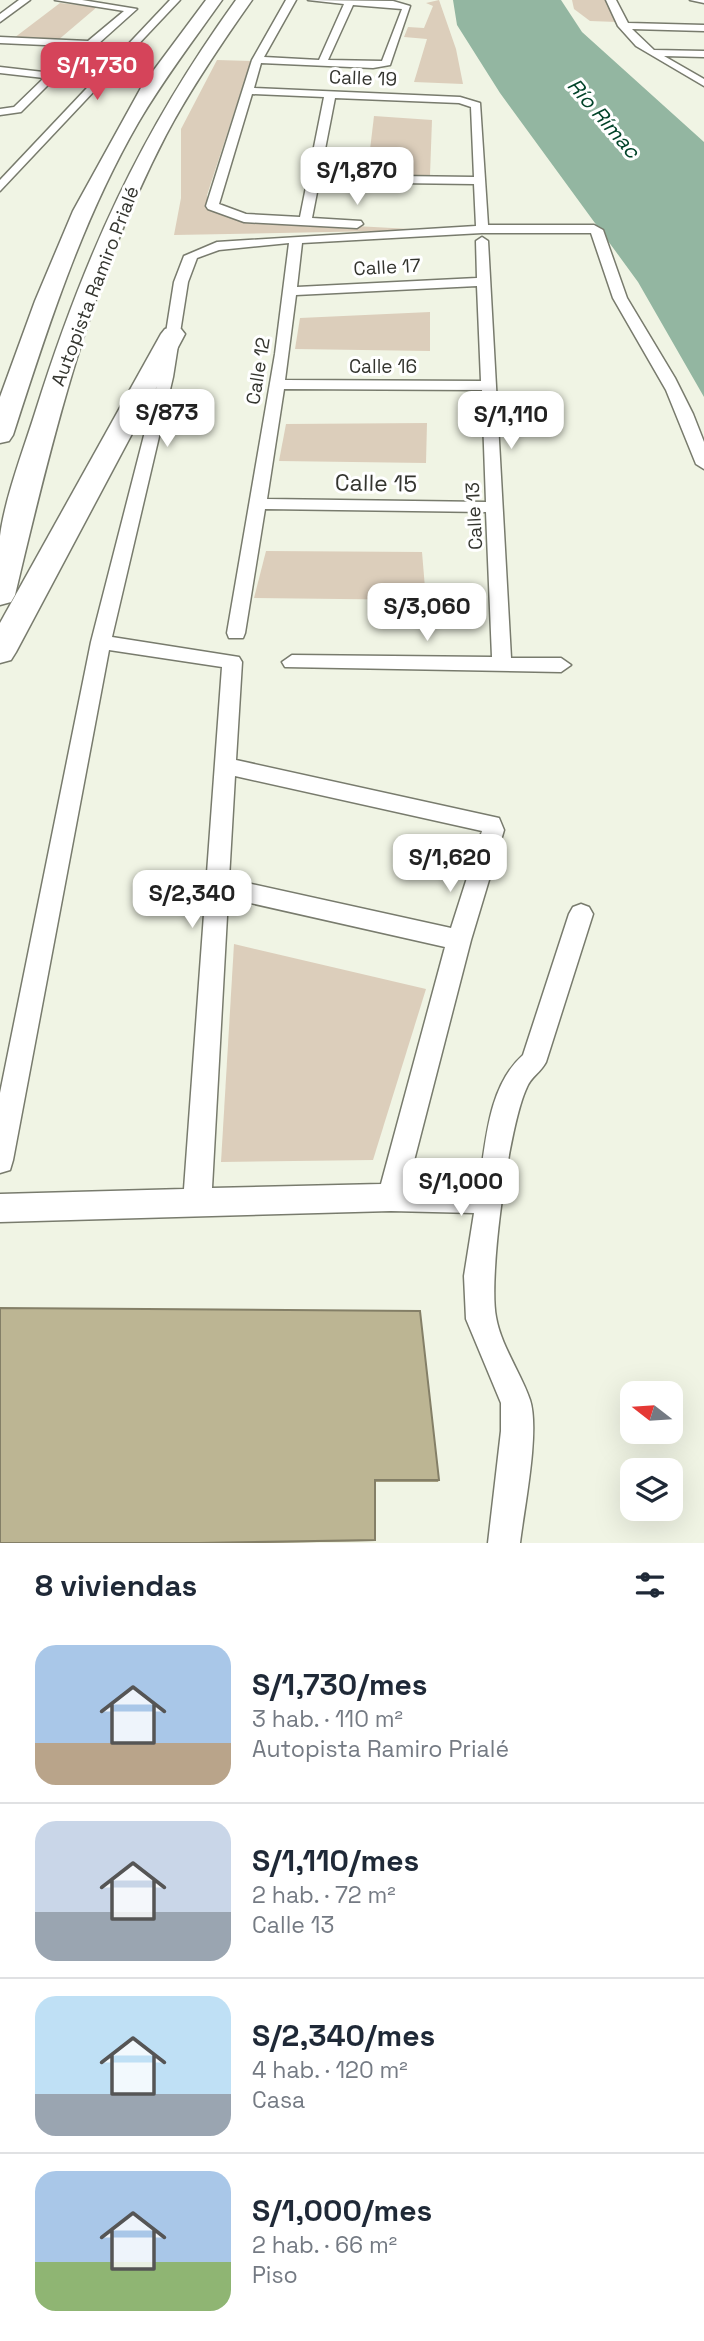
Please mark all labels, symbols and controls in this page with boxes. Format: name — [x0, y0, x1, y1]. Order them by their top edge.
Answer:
pin: S/1,730 — [32, 42, 162, 102]
text: S/1,730 — [57, 50, 137, 80]
street label: Calle 19 — [329, 64, 397, 92]
water label: Río Rímac — [562, 72, 647, 165]
pin: S/1,870 — [292, 148, 422, 207]
text: S/1,870 — [317, 155, 397, 185]
street label: Autopista Ramiro Prialé — [45, 182, 145, 390]
street label: Calle 17 — [353, 253, 421, 281]
street label: Calle 12 — [240, 335, 276, 407]
street label: Calle 16 — [349, 354, 417, 379]
pin: S/873 — [118, 390, 216, 449]
pin: S/1,110 — [446, 392, 576, 451]
text: S/873 — [136, 397, 198, 427]
text: S/1,110 — [474, 399, 548, 429]
street label: Calle 15 — [335, 467, 417, 499]
street label: Calle 13 — [460, 481, 488, 551]
pin: S/3,060 — [362, 584, 492, 643]
text: S/3,060 — [383, 591, 471, 621]
pin: S/1,620 — [385, 834, 515, 894]
text: S/1,620 — [409, 842, 491, 872]
pin: S/2,340 — [127, 870, 257, 930]
text: S/2,340 — [149, 878, 235, 908]
pin: S/1,000 — [396, 1158, 526, 1218]
text: S/1,000 — [419, 1166, 503, 1196]
north arrow — [620, 1381, 682, 1444]
map controls — [620, 1381, 683, 1521]
button: layers — [620, 1458, 683, 1521]
text: 8 viviendas — [35, 1566, 197, 1605]
icon: filters — [631, 1566, 669, 1604]
text: S/1,730/mes — [252, 1665, 428, 1704]
icon: home — [91, 1673, 175, 1757]
text: 3 hab. · 110 m² — [252, 1704, 403, 1734]
text: Autopista Ramiro Prialé — [252, 1734, 509, 1764]
text: S/1,110/mes — [252, 1841, 419, 1880]
icon: home — [91, 1849, 175, 1933]
text: 2 hab. · 72 m² — [252, 1880, 396, 1910]
text: Calle 13 — [252, 1910, 334, 1940]
text: S/2,340/mes — [252, 2016, 435, 2055]
icon: home — [91, 2024, 175, 2108]
text: 4 hab. · 120 m² — [252, 2055, 408, 2085]
text: Casa — [252, 2085, 305, 2115]
text: S/1,000/mes — [252, 2191, 432, 2230]
icon: home — [91, 2199, 175, 2283]
text: 2 hab. · 66 m² — [252, 2230, 397, 2260]
text: Piso — [252, 2260, 298, 2290]

